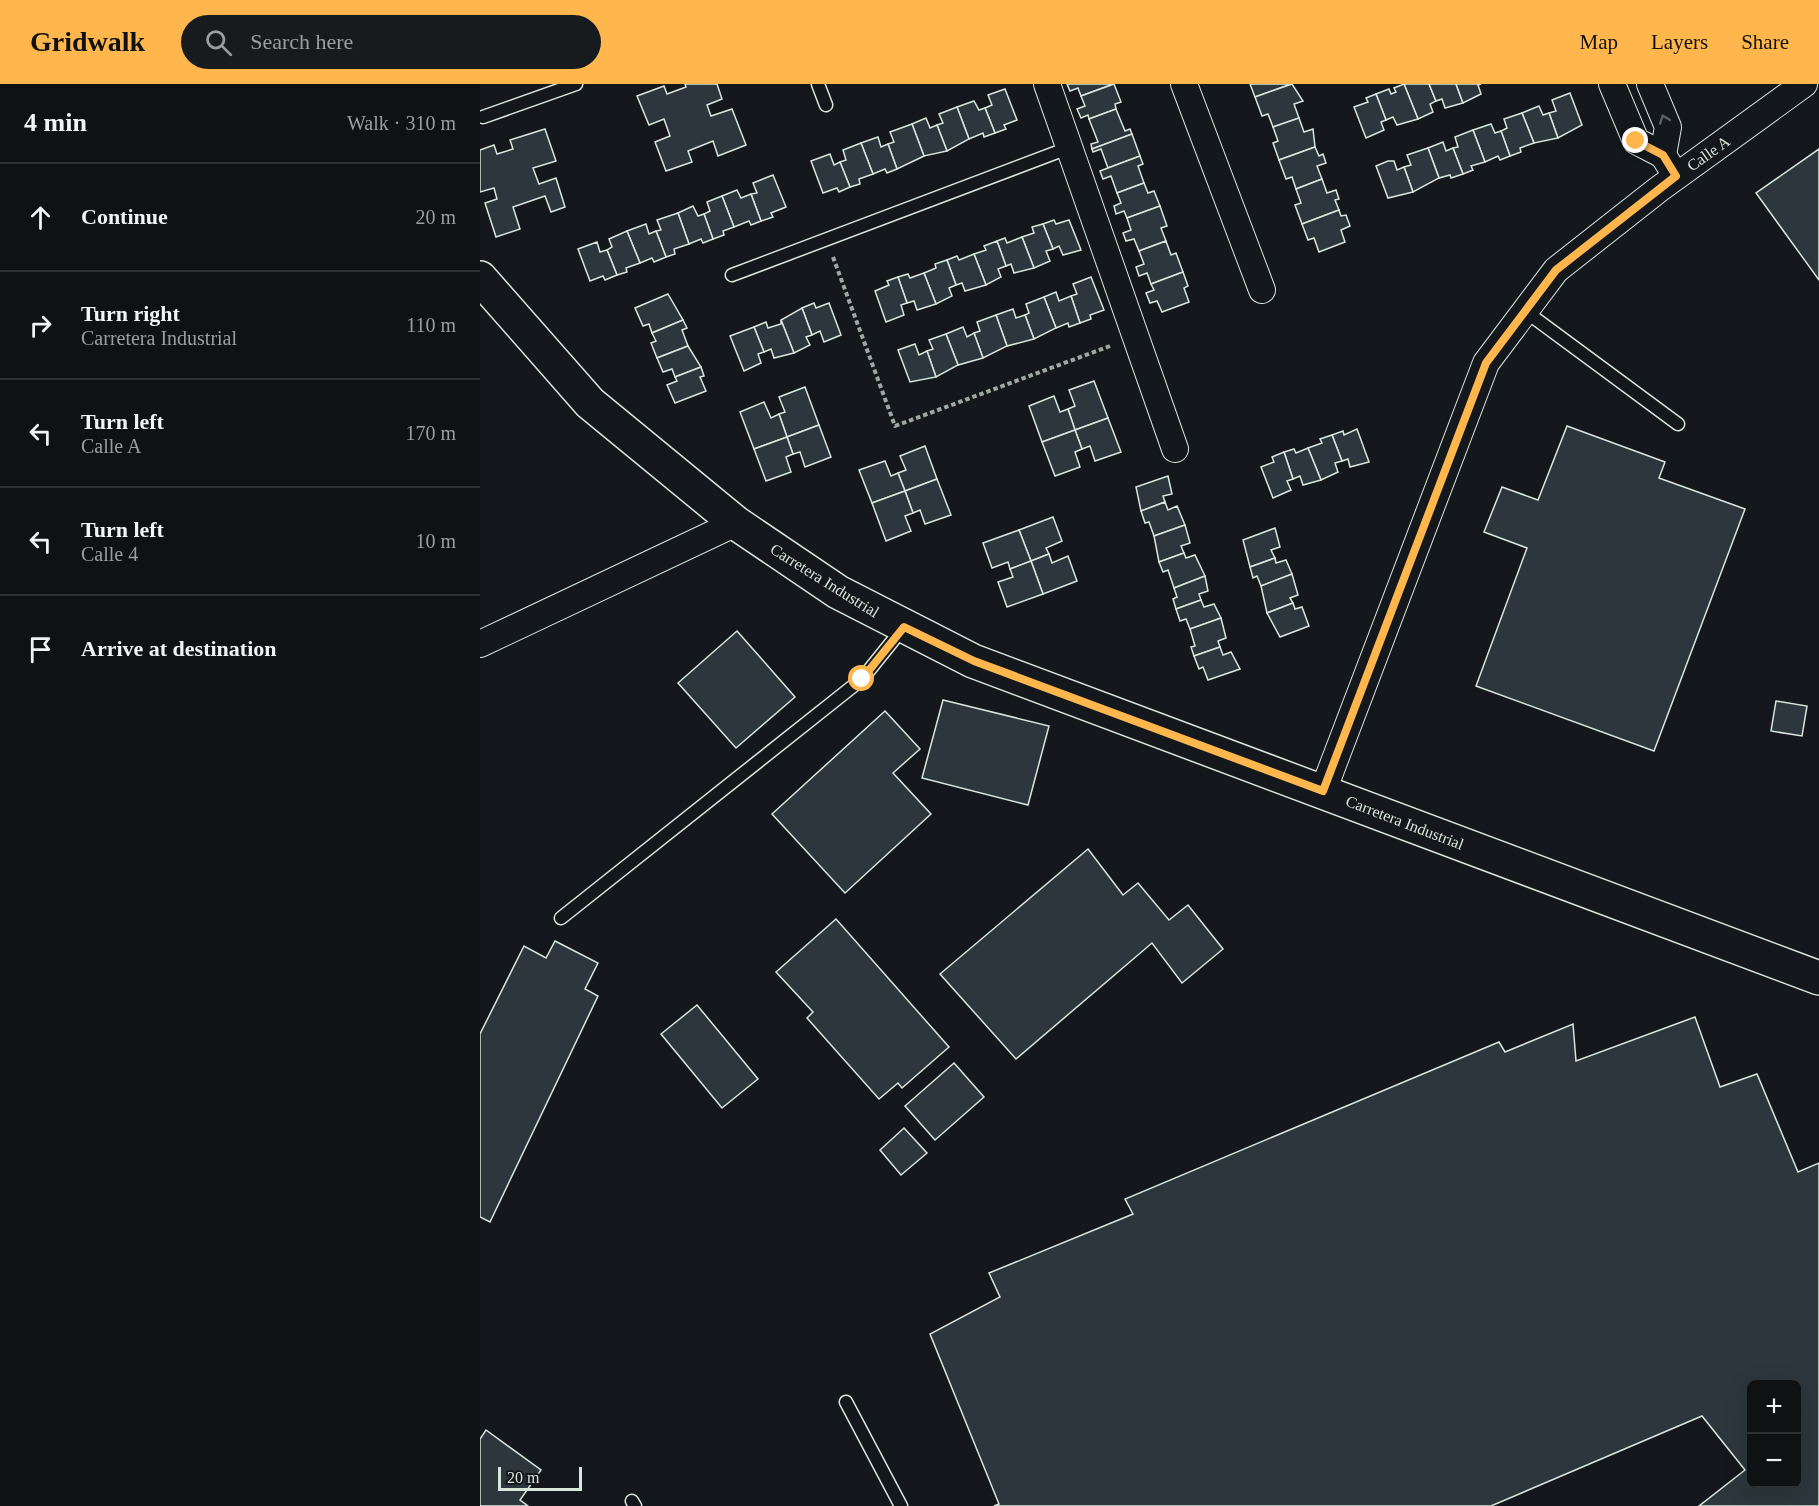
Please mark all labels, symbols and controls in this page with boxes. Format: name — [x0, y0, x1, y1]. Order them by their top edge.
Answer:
search box — [181, 15, 601, 69]
text: Gridwalk — [30, 26, 145, 57]
icon: search — [202, 26, 235, 59]
text: Search here — [250, 29, 353, 54]
text: Map — [1580, 30, 1618, 54]
text: Layers — [1651, 30, 1708, 54]
text: Share — [1741, 30, 1789, 54]
text: 4 min — [24, 108, 87, 137]
text: Walk · 310 m — [347, 112, 456, 134]
one-way arrow — [1658, 114, 1671, 125]
route end — [1622, 127, 1648, 153]
street label: Calle A — [1684, 132, 1733, 175]
icon: ahead — [24, 201, 57, 234]
text: Continue — [81, 204, 168, 229]
text: 20 m — [415, 206, 456, 228]
text: Turn right — [81, 301, 180, 326]
icon: right — [24, 309, 57, 342]
text: 110 m — [406, 314, 456, 336]
text: Carretera Industrial — [81, 327, 237, 349]
text: Turn left — [81, 409, 164, 434]
icon: left — [24, 417, 57, 450]
text: 170 m — [405, 422, 456, 444]
text: Calle A — [81, 435, 142, 457]
text: Turn left — [81, 517, 164, 542]
icon: left — [24, 525, 57, 558]
text: 10 m — [415, 530, 456, 552]
street label: Carretera Industrial — [767, 540, 883, 621]
text: Calle 4 — [81, 543, 138, 565]
icon: arrive — [24, 633, 57, 666]
text: Arrive at destination — [81, 636, 277, 661]
route start — [848, 665, 874, 691]
street label: Carretera Industrial — [1344, 792, 1467, 853]
map controls — [1747, 1380, 1801, 1488]
button: + — [1747, 1380, 1801, 1434]
button: − — [1747, 1434, 1801, 1488]
scale bar — [498, 1464, 582, 1492]
text: 20 m — [507, 1469, 539, 1486]

